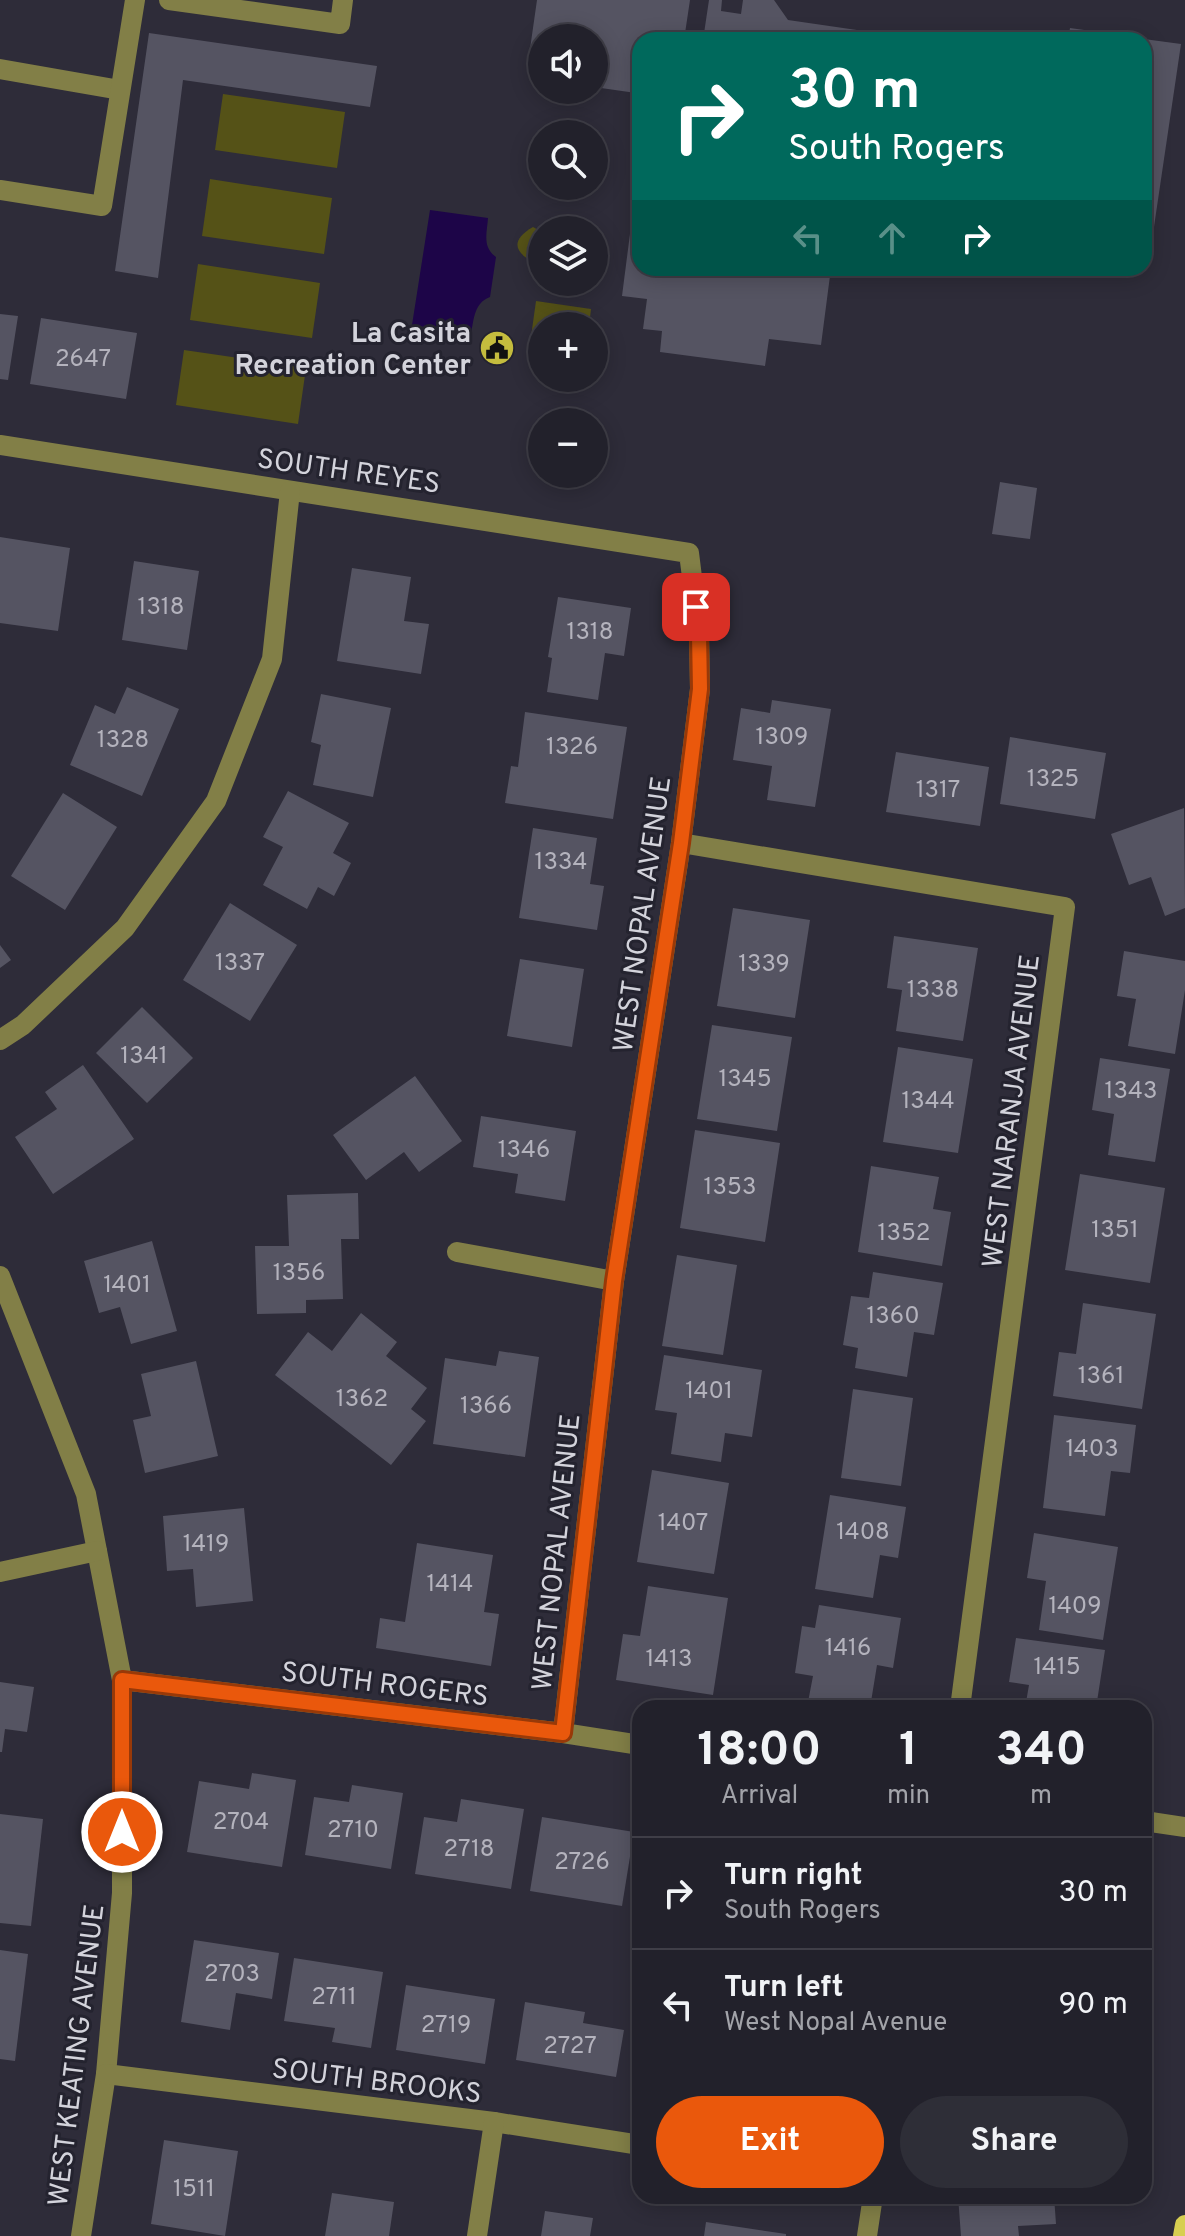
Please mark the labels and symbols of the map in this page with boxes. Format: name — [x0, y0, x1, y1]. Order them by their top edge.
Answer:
place label: La Casita Recreation Center — [234, 317, 471, 385]
public building icon: La Casita Recreation Center — [478, 329, 516, 367]
house number: 2647 — [55, 345, 111, 375]
street label: SOUTH REYES — [255, 442, 442, 504]
pin — [662, 573, 730, 641]
house number: 1318 — [138, 593, 184, 623]
house number: 1318 — [567, 618, 613, 648]
house number: 1309 — [756, 723, 808, 753]
house number: 1328 — [97, 726, 149, 756]
house number: 1326 — [546, 733, 598, 763]
house number: 1325 — [1027, 765, 1079, 795]
street label: WEST NOPAL AVENUE — [607, 774, 681, 1055]
house number: 1317 — [916, 776, 960, 806]
house number: 1334 — [535, 848, 587, 878]
house number: 1337 — [215, 949, 265, 979]
house number: 1339 — [738, 950, 790, 980]
street label: WEST NARANJA AVENUE — [976, 953, 1050, 1270]
house number: 1338 — [907, 976, 959, 1006]
house number: 1341 — [120, 1042, 168, 1072]
house number: 1345 — [718, 1065, 772, 1095]
house number: 1343 — [1105, 1077, 1157, 1107]
house number: 1344 — [901, 1087, 955, 1117]
house number: 1346 — [498, 1136, 550, 1166]
house number: 1353 — [704, 1173, 756, 1203]
house number: 1351 — [1091, 1216, 1139, 1246]
house number: 1352 — [878, 1219, 930, 1249]
house number: 1356 — [273, 1259, 325, 1289]
house number: 1401 — [103, 1271, 151, 1301]
house number: 1360 — [866, 1302, 920, 1332]
house number: 1361 — [1078, 1362, 1124, 1392]
house number: 1401 — [685, 1377, 733, 1407]
house number: 1362 — [336, 1385, 388, 1415]
house number: 1366 — [460, 1392, 512, 1422]
street label: WEST NOPAL AVENUE — [526, 1412, 590, 1693]
house number: 1403 — [1065, 1435, 1119, 1465]
house number: 1407 — [658, 1509, 708, 1539]
house number: 1408 — [836, 1518, 890, 1548]
house number: 1419 — [183, 1530, 229, 1560]
house number: 1414 — [427, 1570, 473, 1600]
house number: 1409 — [1048, 1592, 1102, 1622]
house number: 1416 — [825, 1634, 871, 1664]
house number: 1413 — [646, 1645, 692, 1675]
house number: 1415 — [1033, 1653, 1081, 1683]
street label: SOUTH ROGERS — [279, 1655, 490, 1717]
position arrow — [80, 1790, 164, 1874]
house number: 2704 — [213, 1808, 269, 1838]
house number: 2710 — [327, 1816, 379, 1846]
house number: 2718 — [443, 1835, 495, 1865]
house number: 2726 — [554, 1848, 610, 1878]
street label: WEST KEATING AVENUE — [42, 1902, 114, 2208]
house number: 2703 — [204, 1960, 260, 1990]
house number: 2711 — [311, 1983, 357, 2013]
house number: 2719 — [421, 2011, 471, 2041]
house number: 2727 — [543, 2032, 597, 2062]
street label: SOUTH BROOKS — [270, 2052, 484, 2114]
house number: 1511 — [173, 2175, 215, 2205]

